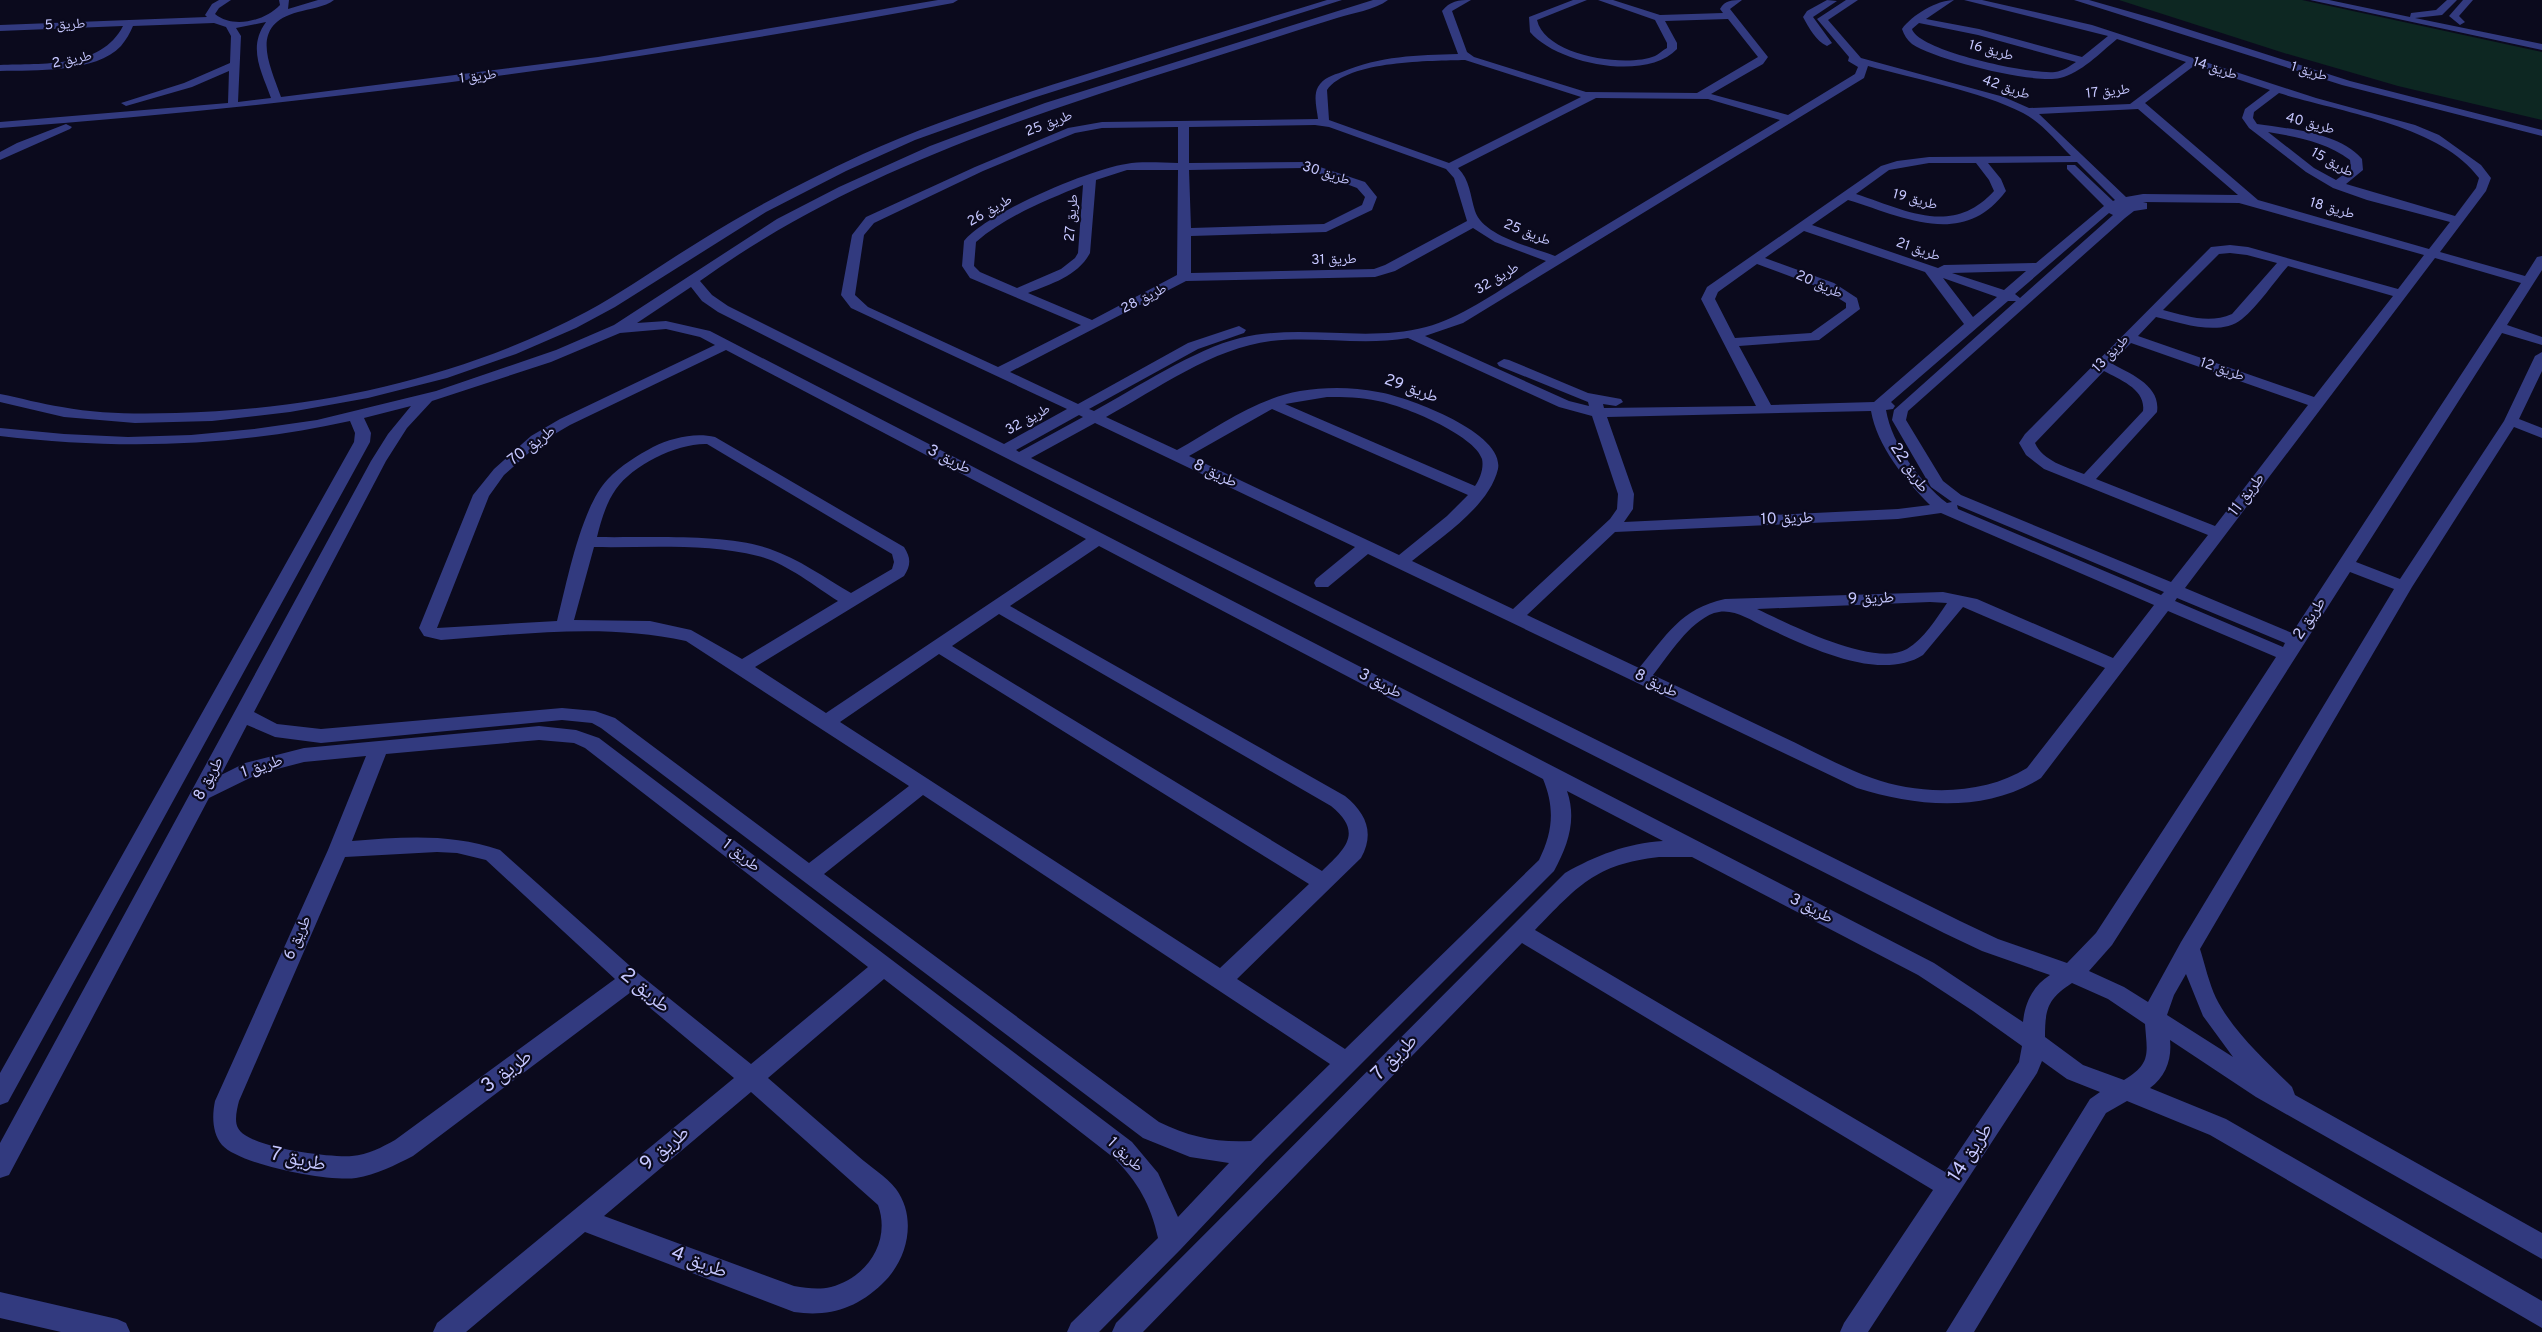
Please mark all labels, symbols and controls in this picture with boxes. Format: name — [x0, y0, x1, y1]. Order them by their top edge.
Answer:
street label: طريق 5 — [44, 16, 86, 34]
street label: طريق 16 — [1967, 37, 2015, 65]
street label: طريق 2 — [50, 47, 94, 73]
street label: طريق 14 — [2191, 54, 2239, 84]
street label: طريق 1 — [2289, 58, 2329, 86]
street label: طريق 1 — [458, 66, 498, 88]
street label: طريق 42 — [1980, 72, 2032, 104]
street label: طريق 17 — [2085, 81, 2131, 103]
street label: طريق 25 — [1023, 107, 1075, 141]
street label: طريق 40 — [2284, 109, 2336, 139]
street label: طريق 15 — [2308, 144, 2356, 182]
street label: طريق 30 — [1300, 158, 1352, 190]
street label: طريق 19 — [1891, 186, 1939, 214]
street label: طريق 26 — [965, 191, 1015, 231]
street label: طريق 27 — [1061, 193, 1083, 243]
street label: طريق 18 — [2308, 195, 2356, 223]
street label: طريق 25 — [1501, 216, 1553, 250]
street label: طريق 21 — [1894, 235, 1942, 265]
street label: طريق 31 — [1311, 251, 1357, 269]
street label: طريق 32 — [1472, 259, 1522, 299]
street label: طريق 20 — [1793, 267, 1845, 303]
street label: طريق 28 — [1118, 280, 1170, 318]
street label: طريق 13 — [2089, 332, 2133, 376]
street label: طريق 12 — [2198, 355, 2246, 385]
street label: طريق 29 — [1381, 370, 1441, 408]
street label: طريق 32 — [1003, 401, 1053, 439]
street label: طريق 70 — [504, 422, 560, 470]
street label: طريق 22 — [1885, 439, 1933, 497]
street label: طريق 3 — [924, 441, 974, 479]
street label: طريق 8 — [1190, 455, 1240, 493]
street label: طريق 11 — [2224, 470, 2270, 520]
street label: طريق 10 — [1760, 508, 1814, 530]
street label: طريق 9 — [1848, 588, 1894, 610]
street label: طريق 2 — [2289, 594, 2331, 644]
street label: طريق 3 — [1355, 664, 1405, 704]
street label: طريق 8 — [1631, 665, 1681, 703]
street label: طريق 1 — [239, 751, 285, 783]
street label: طريق 8 — [189, 754, 229, 804]
street label: طريق 1 — [718, 835, 764, 877]
street label: طريق 3 — [1786, 889, 1836, 929]
street label: طريق 6 — [279, 913, 317, 963]
street label: طريق 2 — [614, 962, 676, 1020]
street label: طريق 7 — [1366, 1029, 1424, 1087]
street label: طريق 3 — [476, 1044, 538, 1100]
street label: طريق 14 — [1942, 1119, 2000, 1187]
street label: طريق 9 — [635, 1121, 695, 1177]
street label: طريق 1 — [1103, 1133, 1147, 1177]
street label: طريق 7 — [268, 1141, 328, 1179]
street label: طريق 4 — [667, 1240, 731, 1286]

